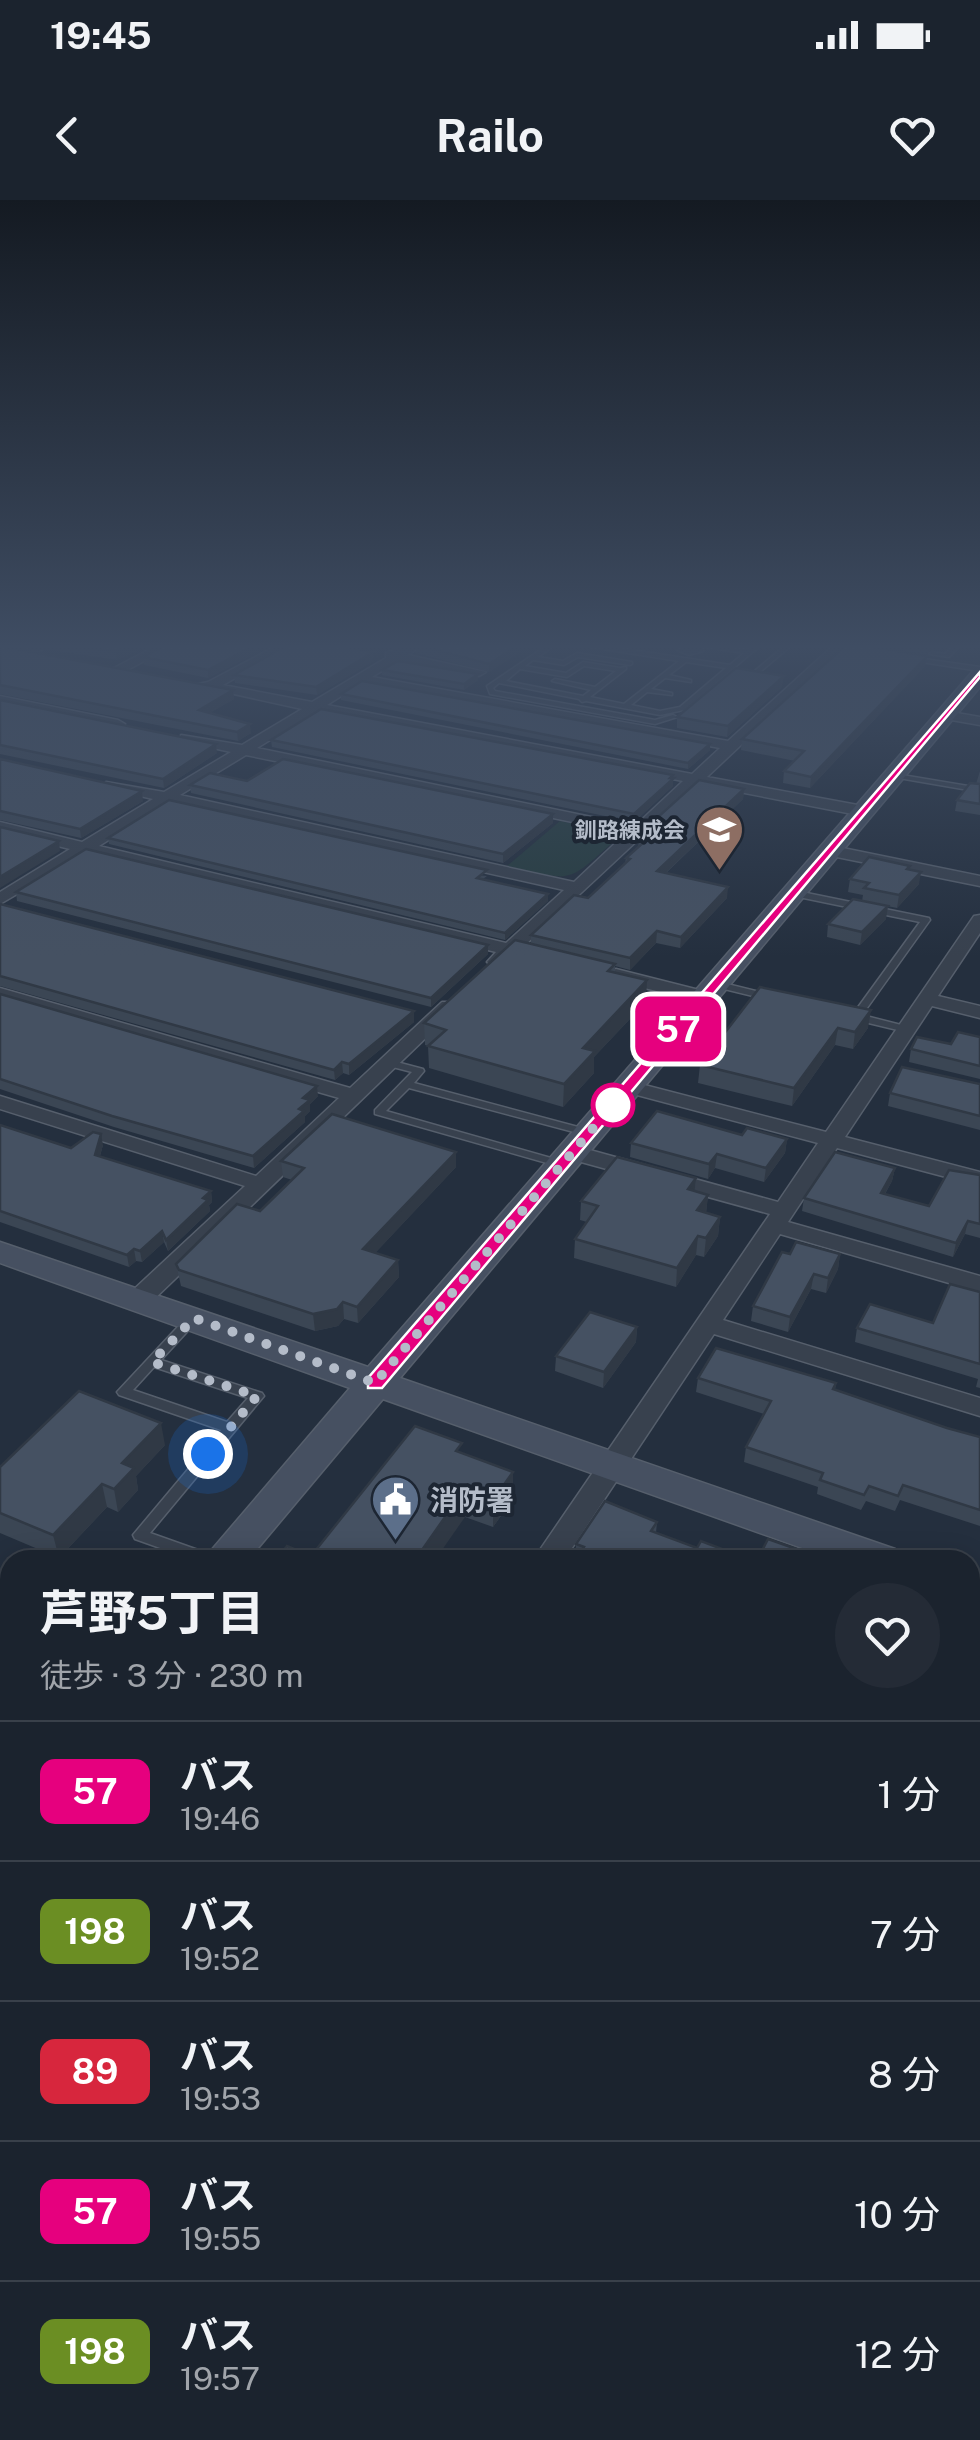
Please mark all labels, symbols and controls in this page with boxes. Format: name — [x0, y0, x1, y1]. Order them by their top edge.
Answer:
text: 19:45 — [50, 13, 152, 58]
icon: back — [40, 108, 95, 163]
icon: heart — [885, 108, 940, 163]
text: Railo — [436, 109, 544, 162]
school or university icon: 釧路練成会 — [694, 804, 746, 872]
place label: 釧路練成会 — [575, 817, 685, 843]
line badge: 57 — [633, 996, 723, 1062]
text: 57 — [655, 1009, 701, 1050]
unlabelled marker — [592, 1084, 634, 1126]
your location — [183, 1429, 233, 1479]
public building icon: 消防署 — [369, 1474, 421, 1542]
place label: 消防署 — [430, 1483, 514, 1516]
button: heart — [835, 1583, 940, 1688]
text: 芦野5丁目 — [40, 1584, 264, 1641]
text: 徒歩 · 3 分 · 230 m — [40, 1657, 303, 1694]
text: バス — [180, 1753, 256, 1798]
text: 57 — [72, 1771, 118, 1812]
text: 1 分 — [877, 1772, 940, 1817]
text: 19:46 — [180, 1800, 260, 1837]
text: バス — [180, 1893, 256, 1938]
text: 198 — [64, 1911, 126, 1952]
text: 7 分 — [870, 1912, 940, 1957]
text: 19:52 — [180, 1940, 260, 1977]
text: バス — [180, 2033, 256, 2078]
text: 89 — [72, 2051, 118, 2092]
text: 8 分 — [868, 2052, 940, 2097]
text: 19:53 — [180, 2080, 261, 2117]
text: バス — [180, 2173, 256, 2218]
text: 57 — [72, 2191, 118, 2232]
text: 10 分 — [854, 2192, 940, 2237]
text: 19:55 — [180, 2220, 261, 2257]
text: バス — [180, 2313, 256, 2358]
text: 198 — [64, 2331, 126, 2372]
text: 12 分 — [855, 2332, 940, 2377]
text: 19:57 — [180, 2360, 260, 2397]

